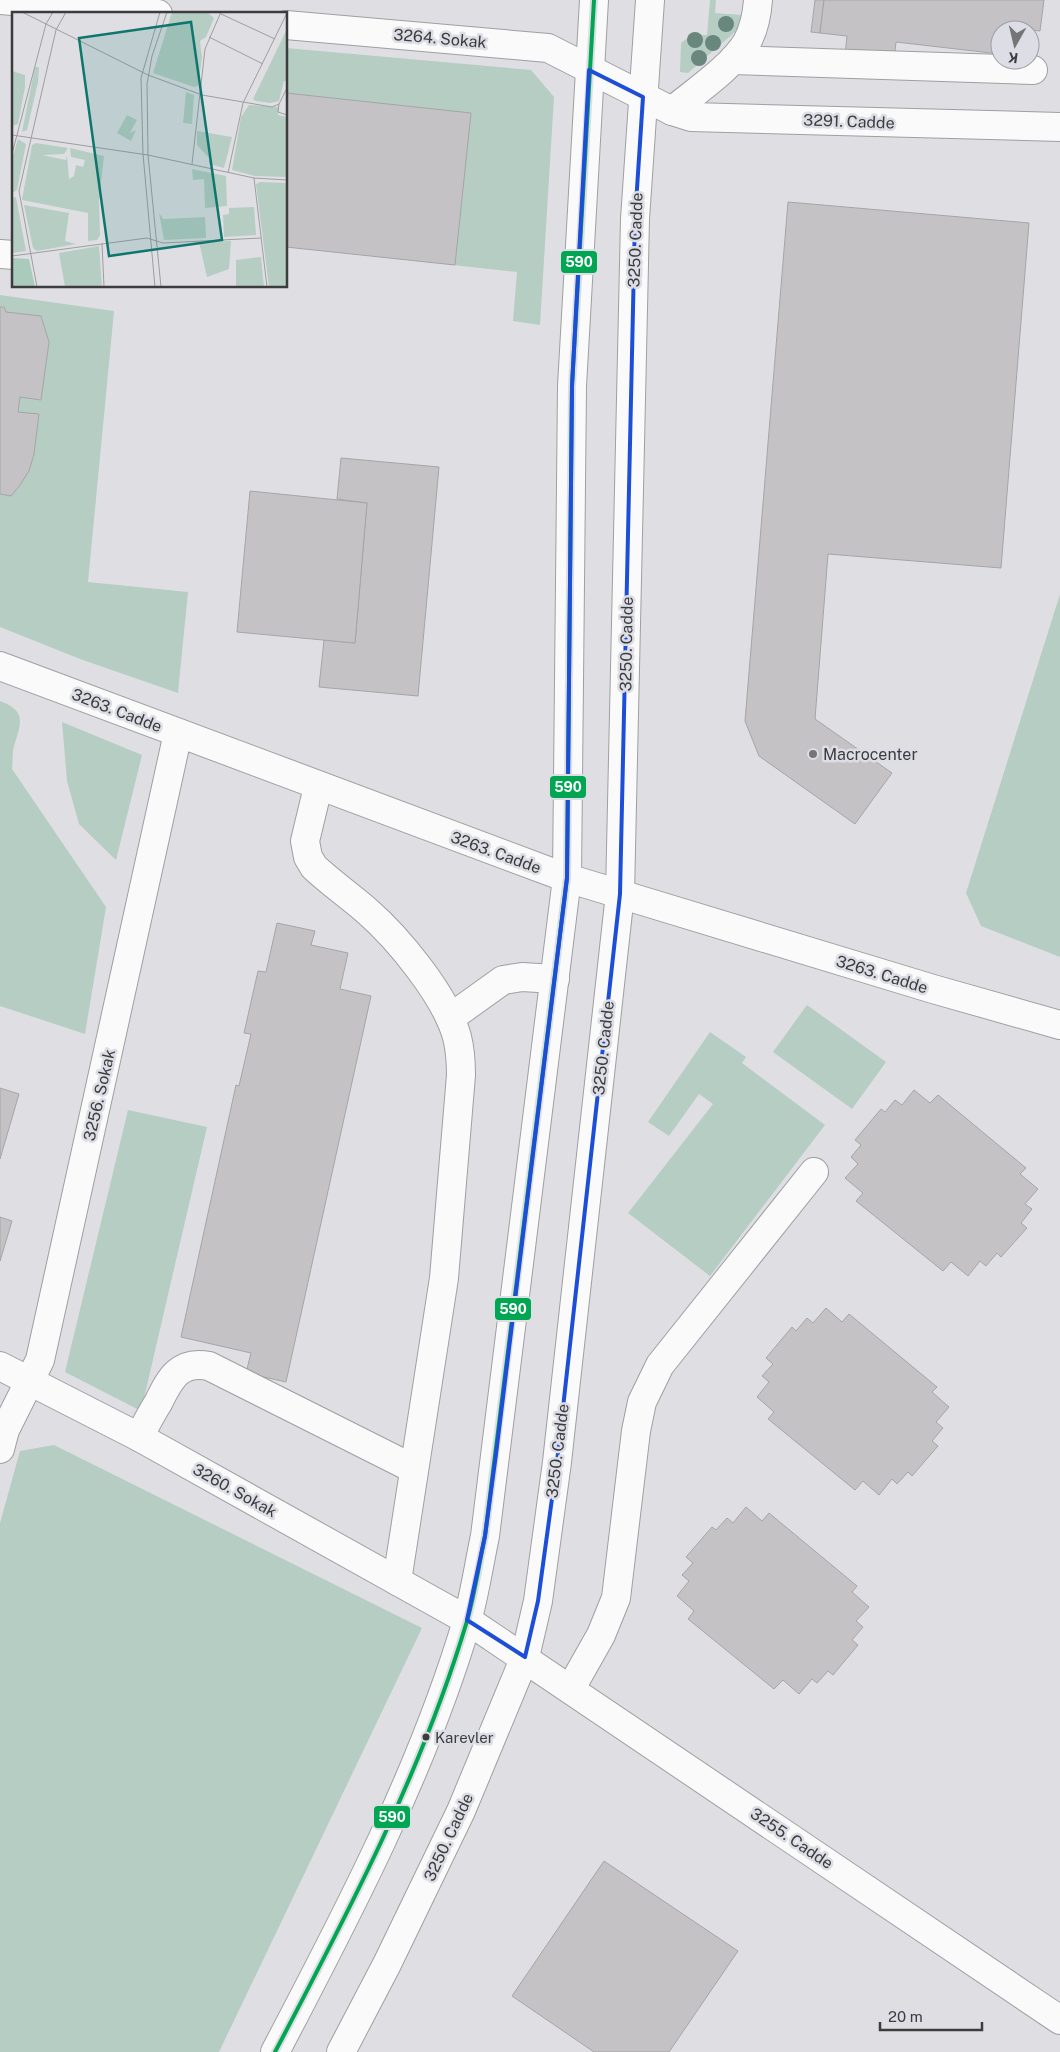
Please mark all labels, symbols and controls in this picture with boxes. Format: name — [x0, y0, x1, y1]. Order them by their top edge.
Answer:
inset map — [12, 12, 288, 288]
north arrow — [990, 20, 1040, 70]
street label: 3264. Sokak — [393, 25, 487, 52]
text: K — [1007, 49, 1019, 66]
street label: 3291. Cadde — [803, 110, 895, 133]
street label: 3250. Cadde — [624, 192, 647, 288]
line badge: 590 — [560, 250, 598, 274]
text: 590 — [565, 254, 593, 270]
street label: 3250. Cadde — [616, 596, 637, 692]
street label: 3263. Cadde — [69, 685, 164, 736]
place label: Macrocenter — [823, 745, 918, 764]
marker: Macrocenter — [807, 748, 819, 760]
line badge: 590 — [549, 775, 587, 799]
text: 590 — [554, 779, 582, 795]
street label: 3263. Cadde — [448, 827, 544, 878]
street label: 3263. Cadde — [834, 952, 930, 997]
street label: 3250. Cadde — [589, 1000, 618, 1096]
street label: 3256. Sokak — [80, 1047, 119, 1143]
line badge: 590 — [494, 1297, 532, 1321]
text: 590 — [499, 1301, 527, 1317]
street label: 3250. Cadde — [542, 1403, 573, 1499]
street label: 3260. Sokak — [189, 1460, 280, 1521]
place label: Karevler — [435, 1729, 494, 1746]
marker: Karevler — [421, 1732, 431, 1742]
street label: 3250. Cadde — [420, 1790, 477, 1884]
street label: 3255. Cadde — [747, 1804, 837, 1873]
line badge: 590 — [373, 1805, 411, 1829]
text: 590 — [378, 1809, 406, 1825]
scale bar — [880, 2000, 982, 2032]
text: 20 m — [888, 2008, 923, 2025]

